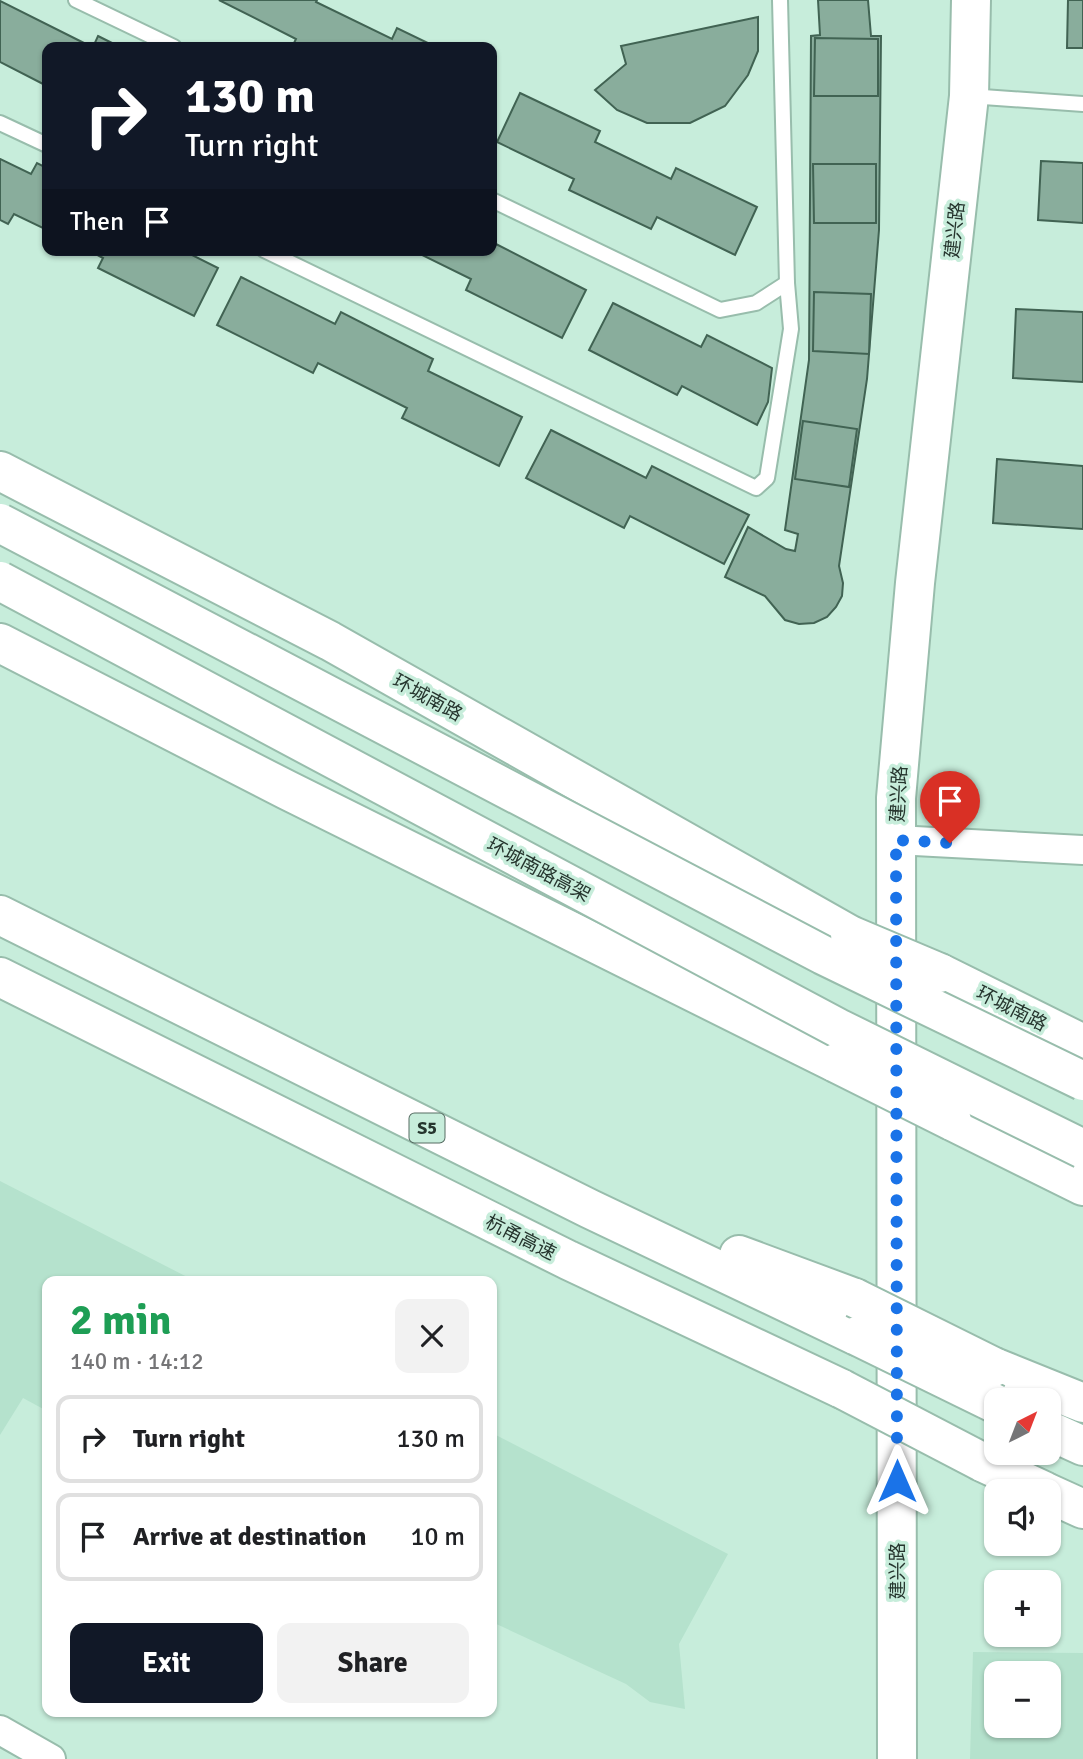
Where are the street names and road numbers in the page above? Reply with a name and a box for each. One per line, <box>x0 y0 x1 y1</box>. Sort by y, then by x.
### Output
street label: 建兴路 <box>940 200 970 260</box>
street label: 环城南路 <box>388 669 467 727</box>
street label: 建兴路 <box>886 765 912 823</box>
street label: 环城南路高架 <box>483 833 594 907</box>
street label: 环城南路 <box>972 981 1051 1037</box>
road number: S5 <box>410 1114 444 1142</box>
street label: 杭甬高速 <box>481 1210 560 1266</box>
street label: 建兴路 <box>886 1542 910 1600</box>

